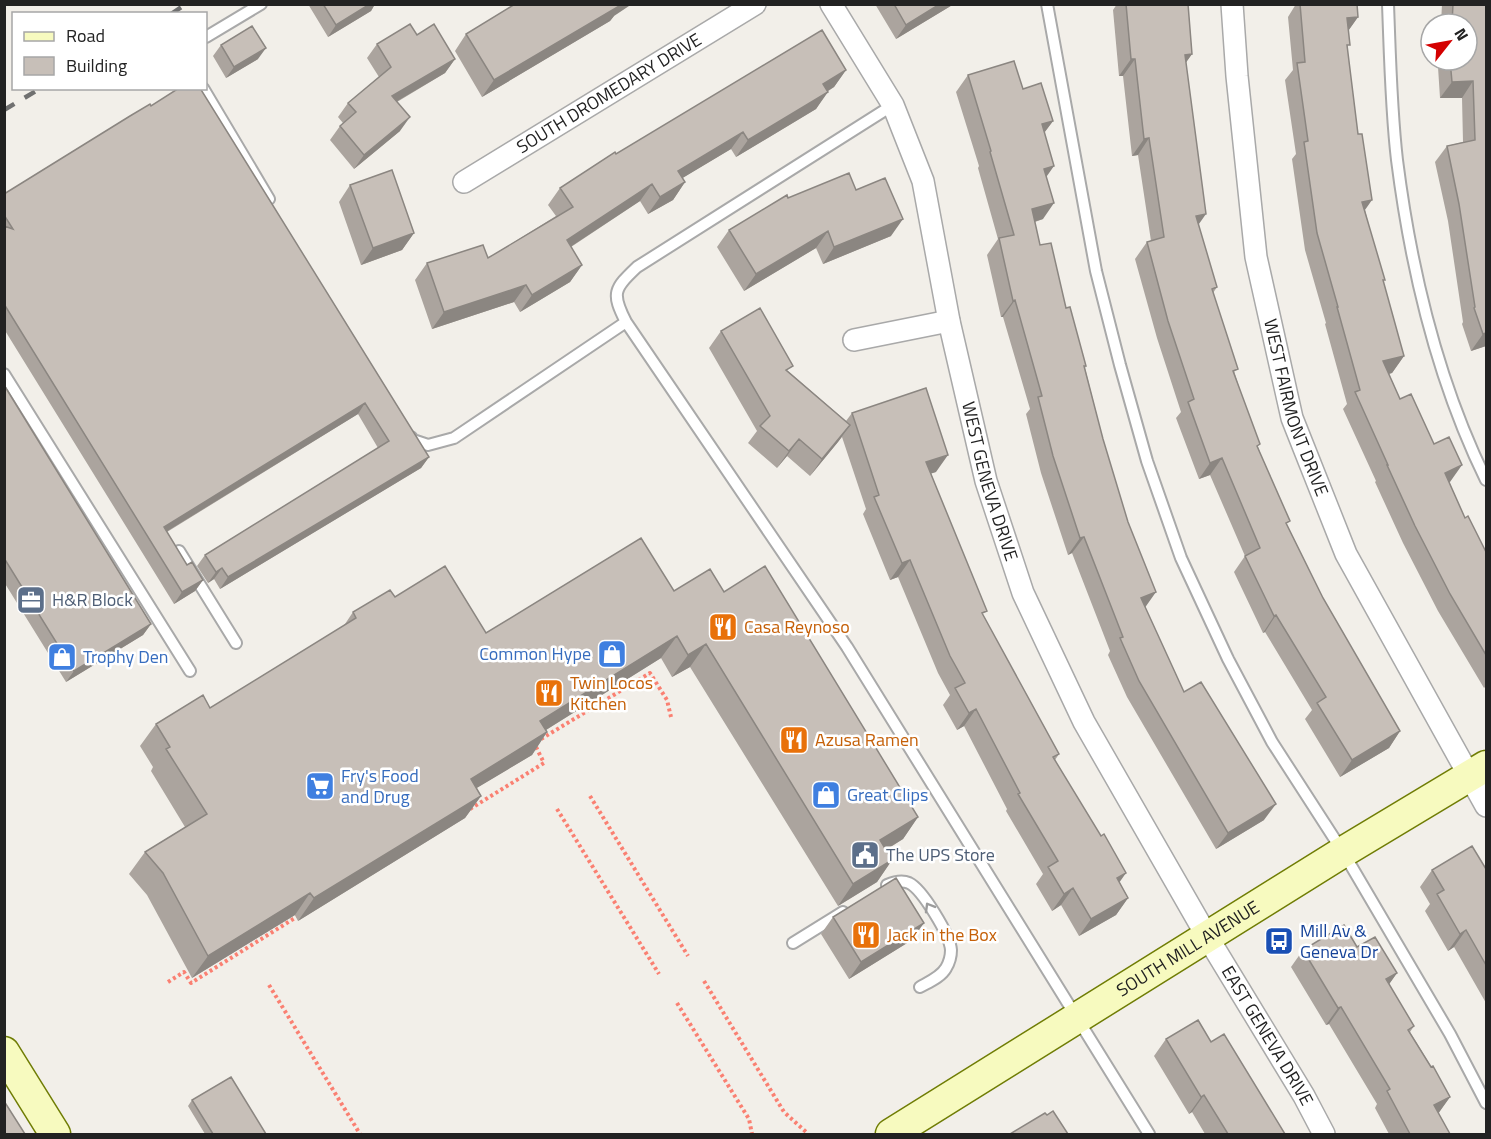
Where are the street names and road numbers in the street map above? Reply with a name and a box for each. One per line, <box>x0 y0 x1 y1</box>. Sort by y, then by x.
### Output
street label: SOUTH DROMEDARY DRIVE <box>511 26 707 160</box>
street label: WEST FAIRMONT DRIVE <box>1257 316 1336 500</box>
street label: WEST GENEVA DRIVE <box>955 399 1025 564</box>
street label: SOUTH MILL AVENUE <box>1111 893 1264 1003</box>
street label: EAST GENEVA DRIVE <box>1215 960 1321 1110</box>

